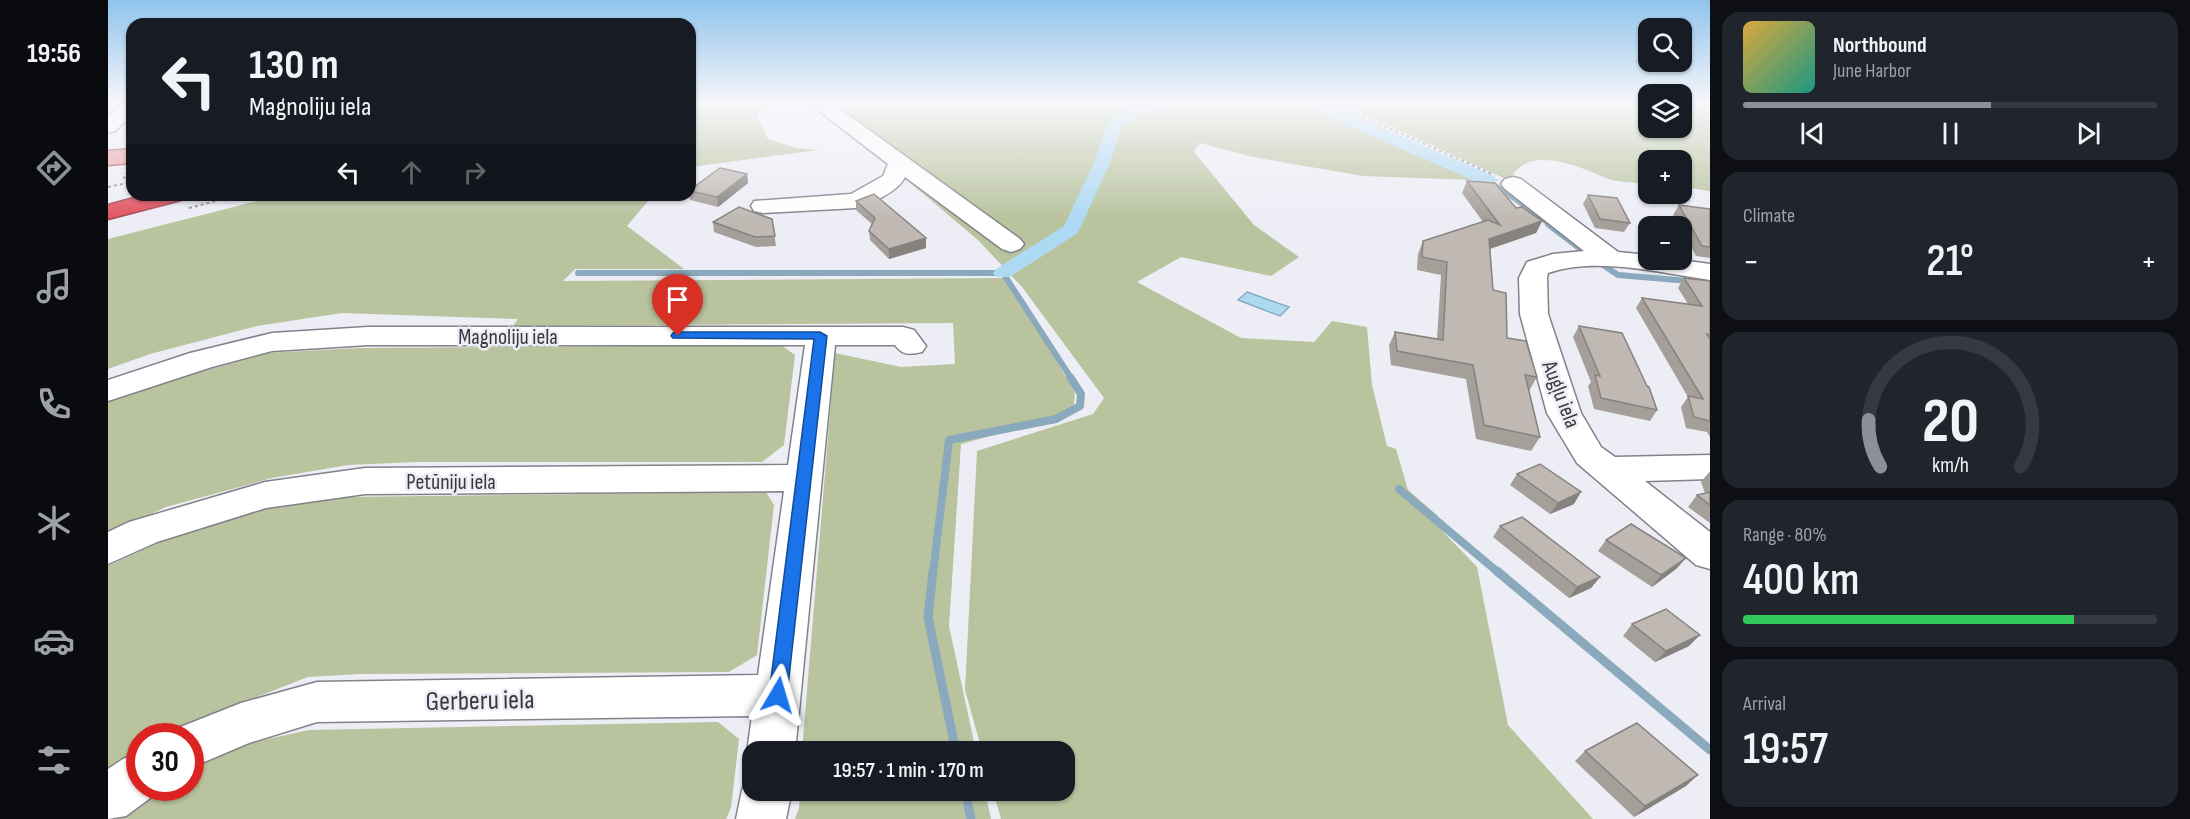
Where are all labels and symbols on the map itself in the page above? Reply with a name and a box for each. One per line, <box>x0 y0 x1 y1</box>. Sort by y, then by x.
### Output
pin <box>652 274 703 336</box>
street label: Magnoliju iela <box>458 324 558 351</box>
street label: Augļu iela <box>1535 356 1586 432</box>
street label: Petūniju iela <box>406 469 496 496</box>
position arrow <box>746 663 810 727</box>
street label: Gerberu iela <box>425 684 535 718</box>
speed limit sign: 30 <box>126 723 204 801</box>

